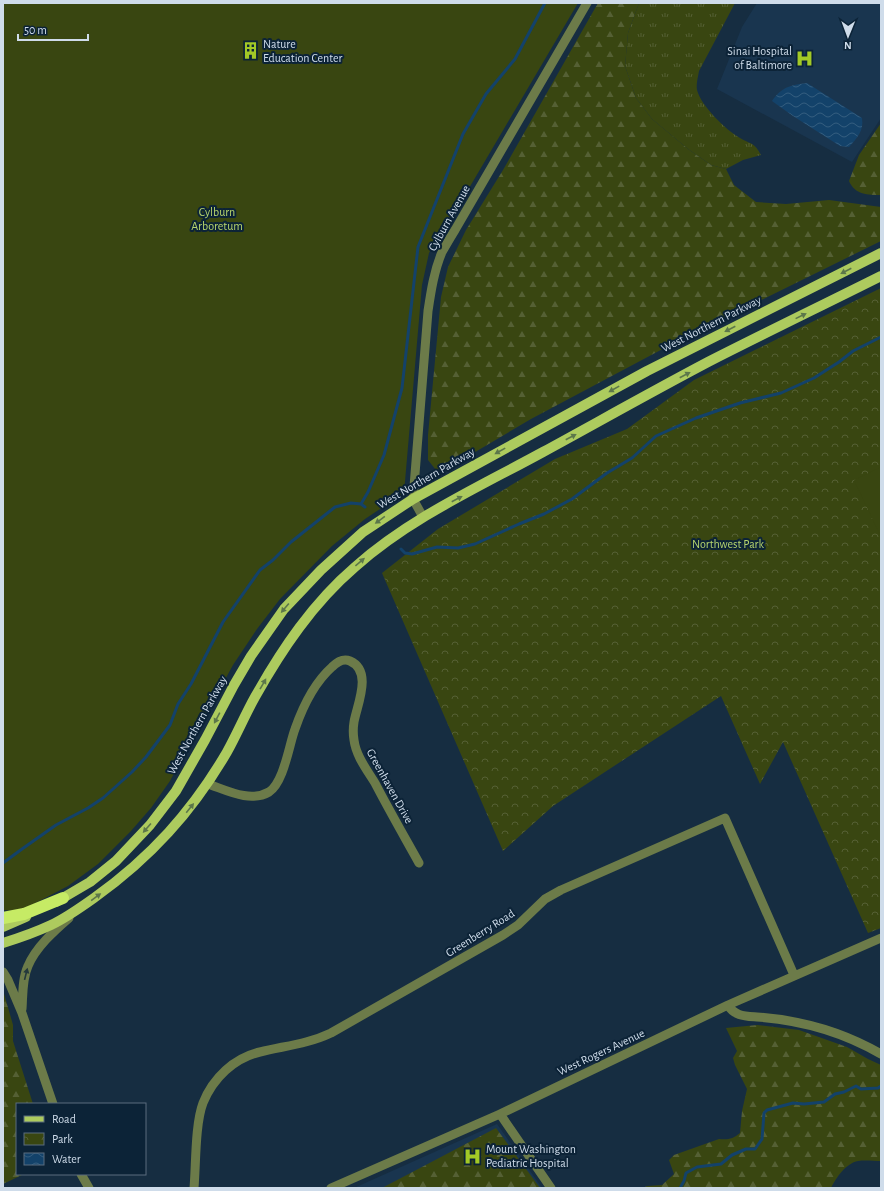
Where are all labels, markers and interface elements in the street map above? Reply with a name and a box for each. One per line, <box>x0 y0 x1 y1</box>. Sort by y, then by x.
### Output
scale bar <box>18 16 88 42</box>
north arrow <box>828 16 868 56</box>
text: 50 m <box>24 24 47 36</box>
place label: Nature Education Center <box>263 38 342 64</box>
text: N <box>844 40 852 51</box>
building icon: Nature Education Center <box>240 41 260 61</box>
place label: Sinai Hospital of Baltimore <box>727 45 792 71</box>
hospital icon: Sinai Hospital of Baltimore <box>795 48 815 68</box>
street label: Cylburn Avenue <box>426 183 473 253</box>
park label: Cylburn Arboretum <box>191 206 243 232</box>
one-way arrow <box>840 268 852 274</box>
street label: West Northern Parkway <box>659 294 763 355</box>
one-way arrow <box>796 313 807 319</box>
one-way arrow <box>724 326 736 332</box>
one-way arrow <box>680 371 691 378</box>
one-way arrow <box>609 385 620 392</box>
one-way arrow <box>565 433 577 440</box>
street label: West Northern Parkway <box>375 445 477 512</box>
one-way arrow <box>494 447 506 454</box>
one-way arrow <box>451 495 463 502</box>
one-way arrow <box>375 516 385 524</box>
park label: Northwest Park <box>692 538 764 550</box>
one-way arrow <box>356 558 365 567</box>
one-way arrow <box>281 603 290 614</box>
street label: West Northern Parkway <box>165 674 230 777</box>
one-way arrow <box>259 678 266 690</box>
one-way arrow <box>213 713 220 724</box>
street label: Greenhaven Drive <box>365 747 415 825</box>
one-way arrow <box>186 803 195 814</box>
one-way arrow <box>143 823 152 833</box>
one-way arrow <box>91 893 101 901</box>
street label: Greenberry Road <box>443 907 517 960</box>
one-way arrow <box>23 968 29 980</box>
street label: West Rogers Avenue <box>556 1027 646 1077</box>
legend <box>16 1103 146 1175</box>
text: Road <box>52 1113 76 1125</box>
text: Park <box>52 1133 73 1145</box>
place label: Mount Washington Pediatric Hospital <box>486 1143 576 1169</box>
hospital icon: Mount Washington Pediatric Hospital <box>463 1146 483 1166</box>
text: Water <box>52 1153 81 1165</box>

